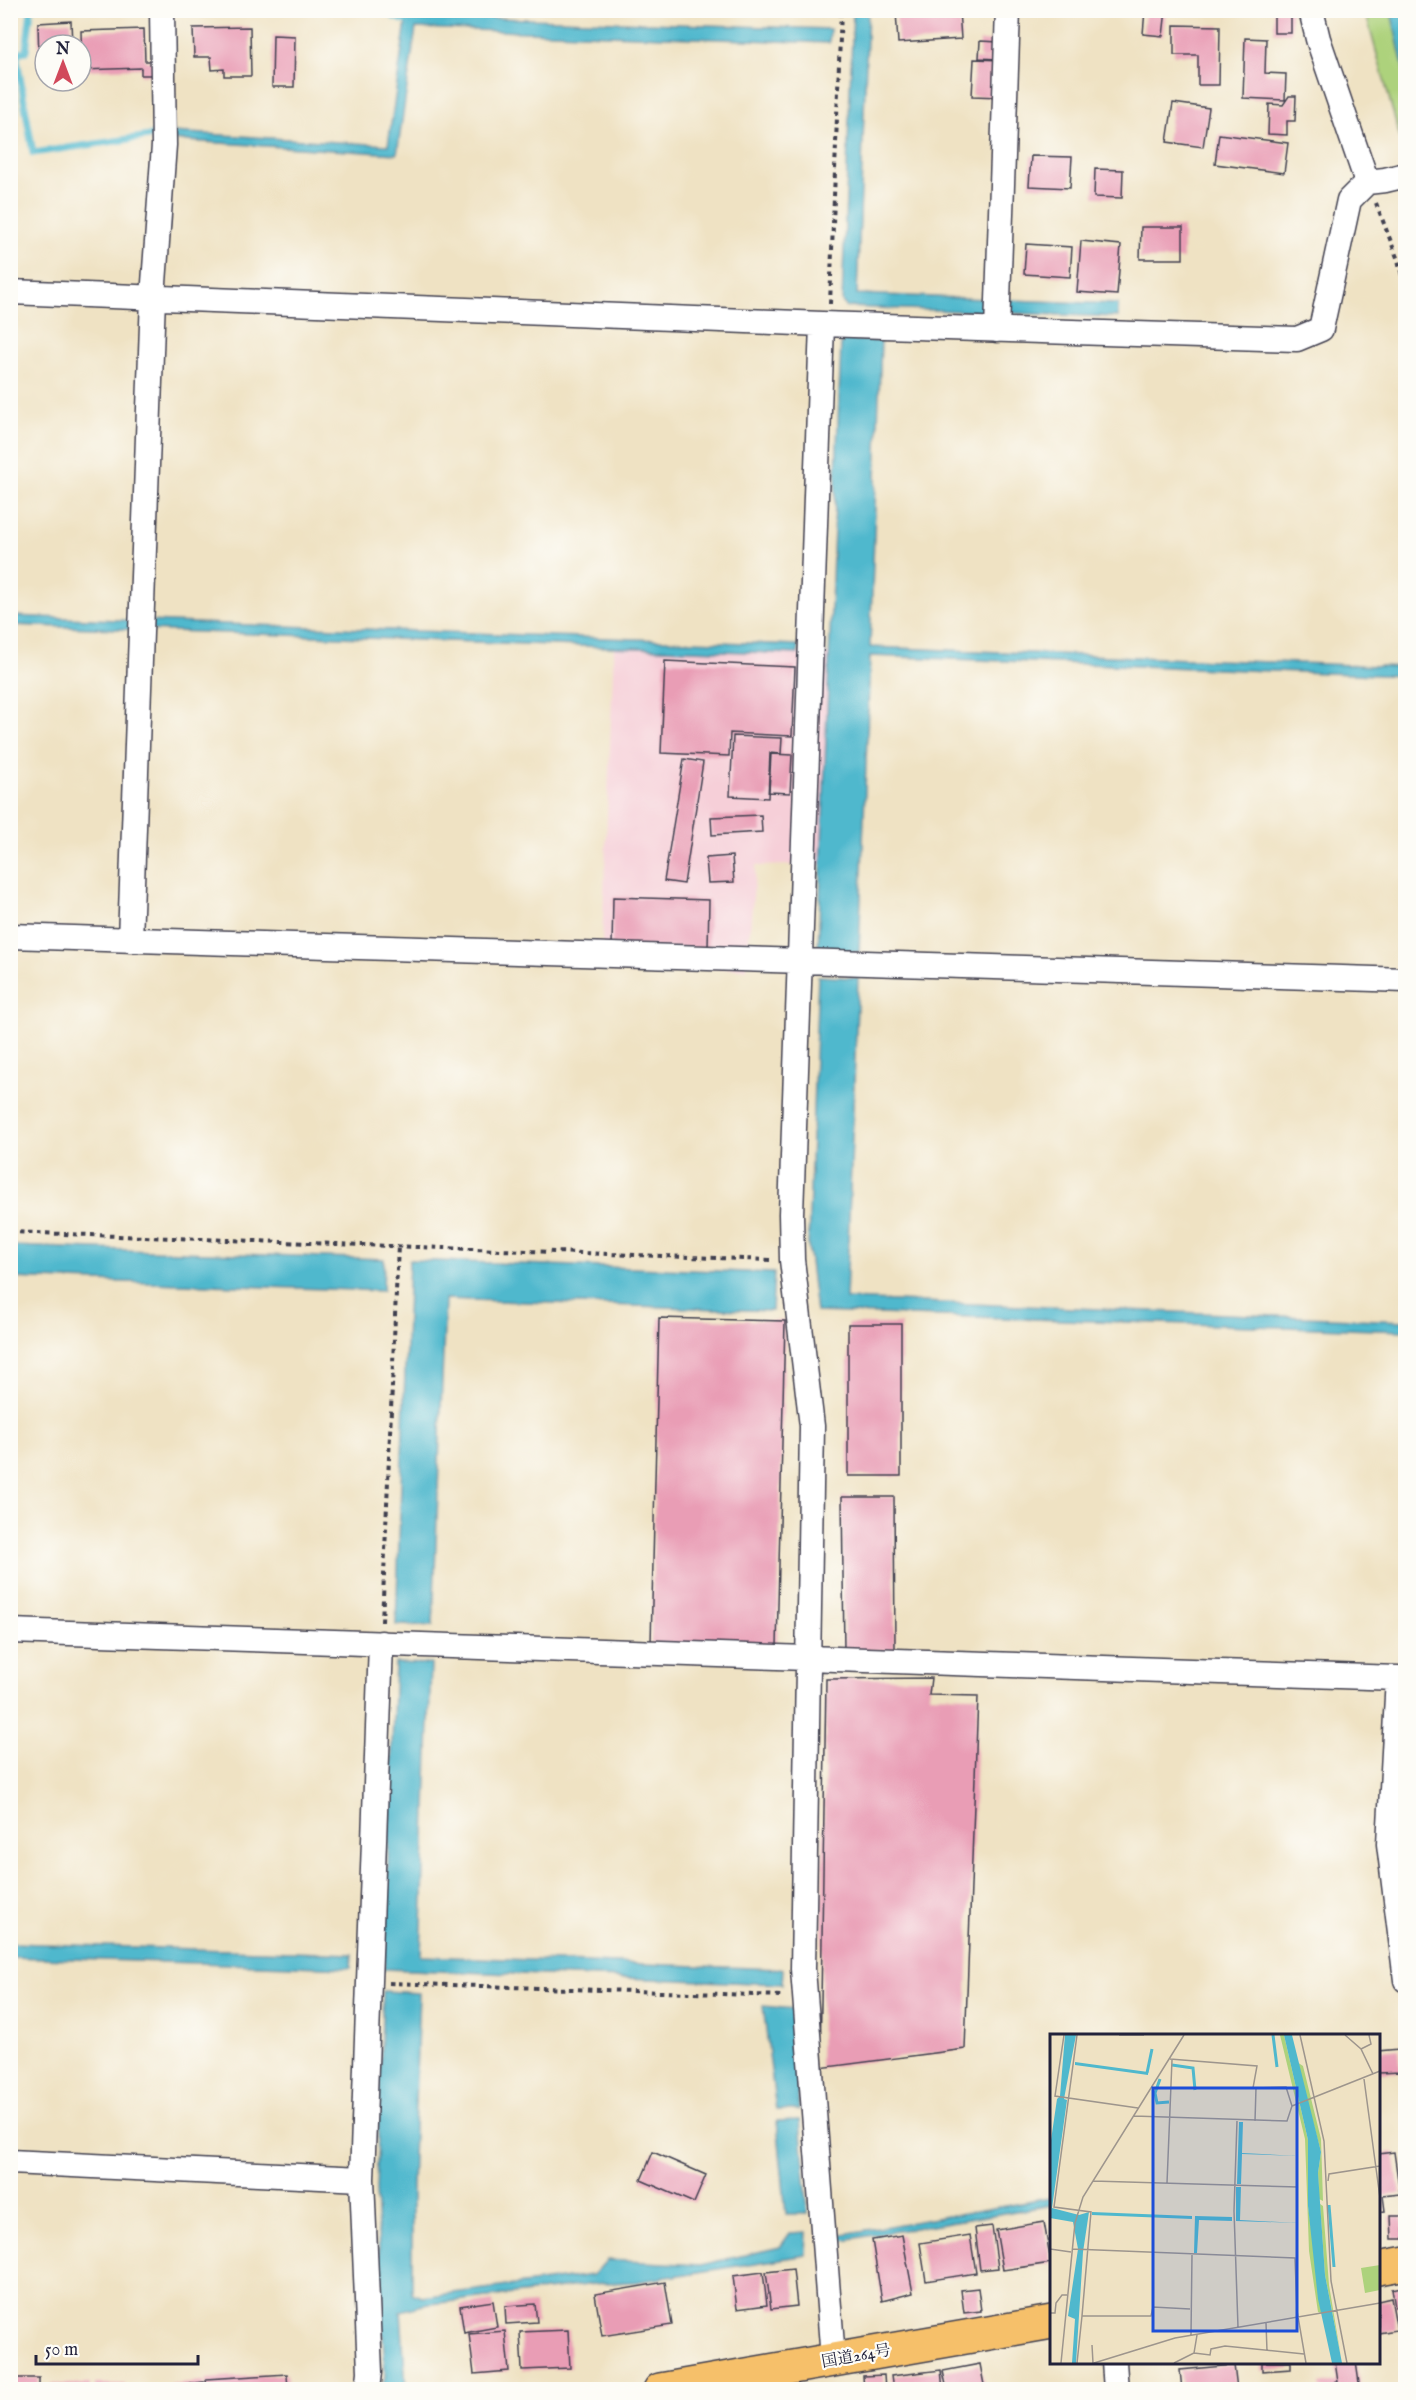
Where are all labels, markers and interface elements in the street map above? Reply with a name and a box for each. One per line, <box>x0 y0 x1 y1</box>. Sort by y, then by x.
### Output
north arrow <box>33 33 93 93</box>
text: N <box>55 40 70 60</box>
inset map <box>1050 2034 1380 2364</box>
scale bar <box>36 2328 198 2366</box>
text: 50 m <box>45 2339 78 2362</box>
street label: 国道264号 <box>820 2341 893 2373</box>

